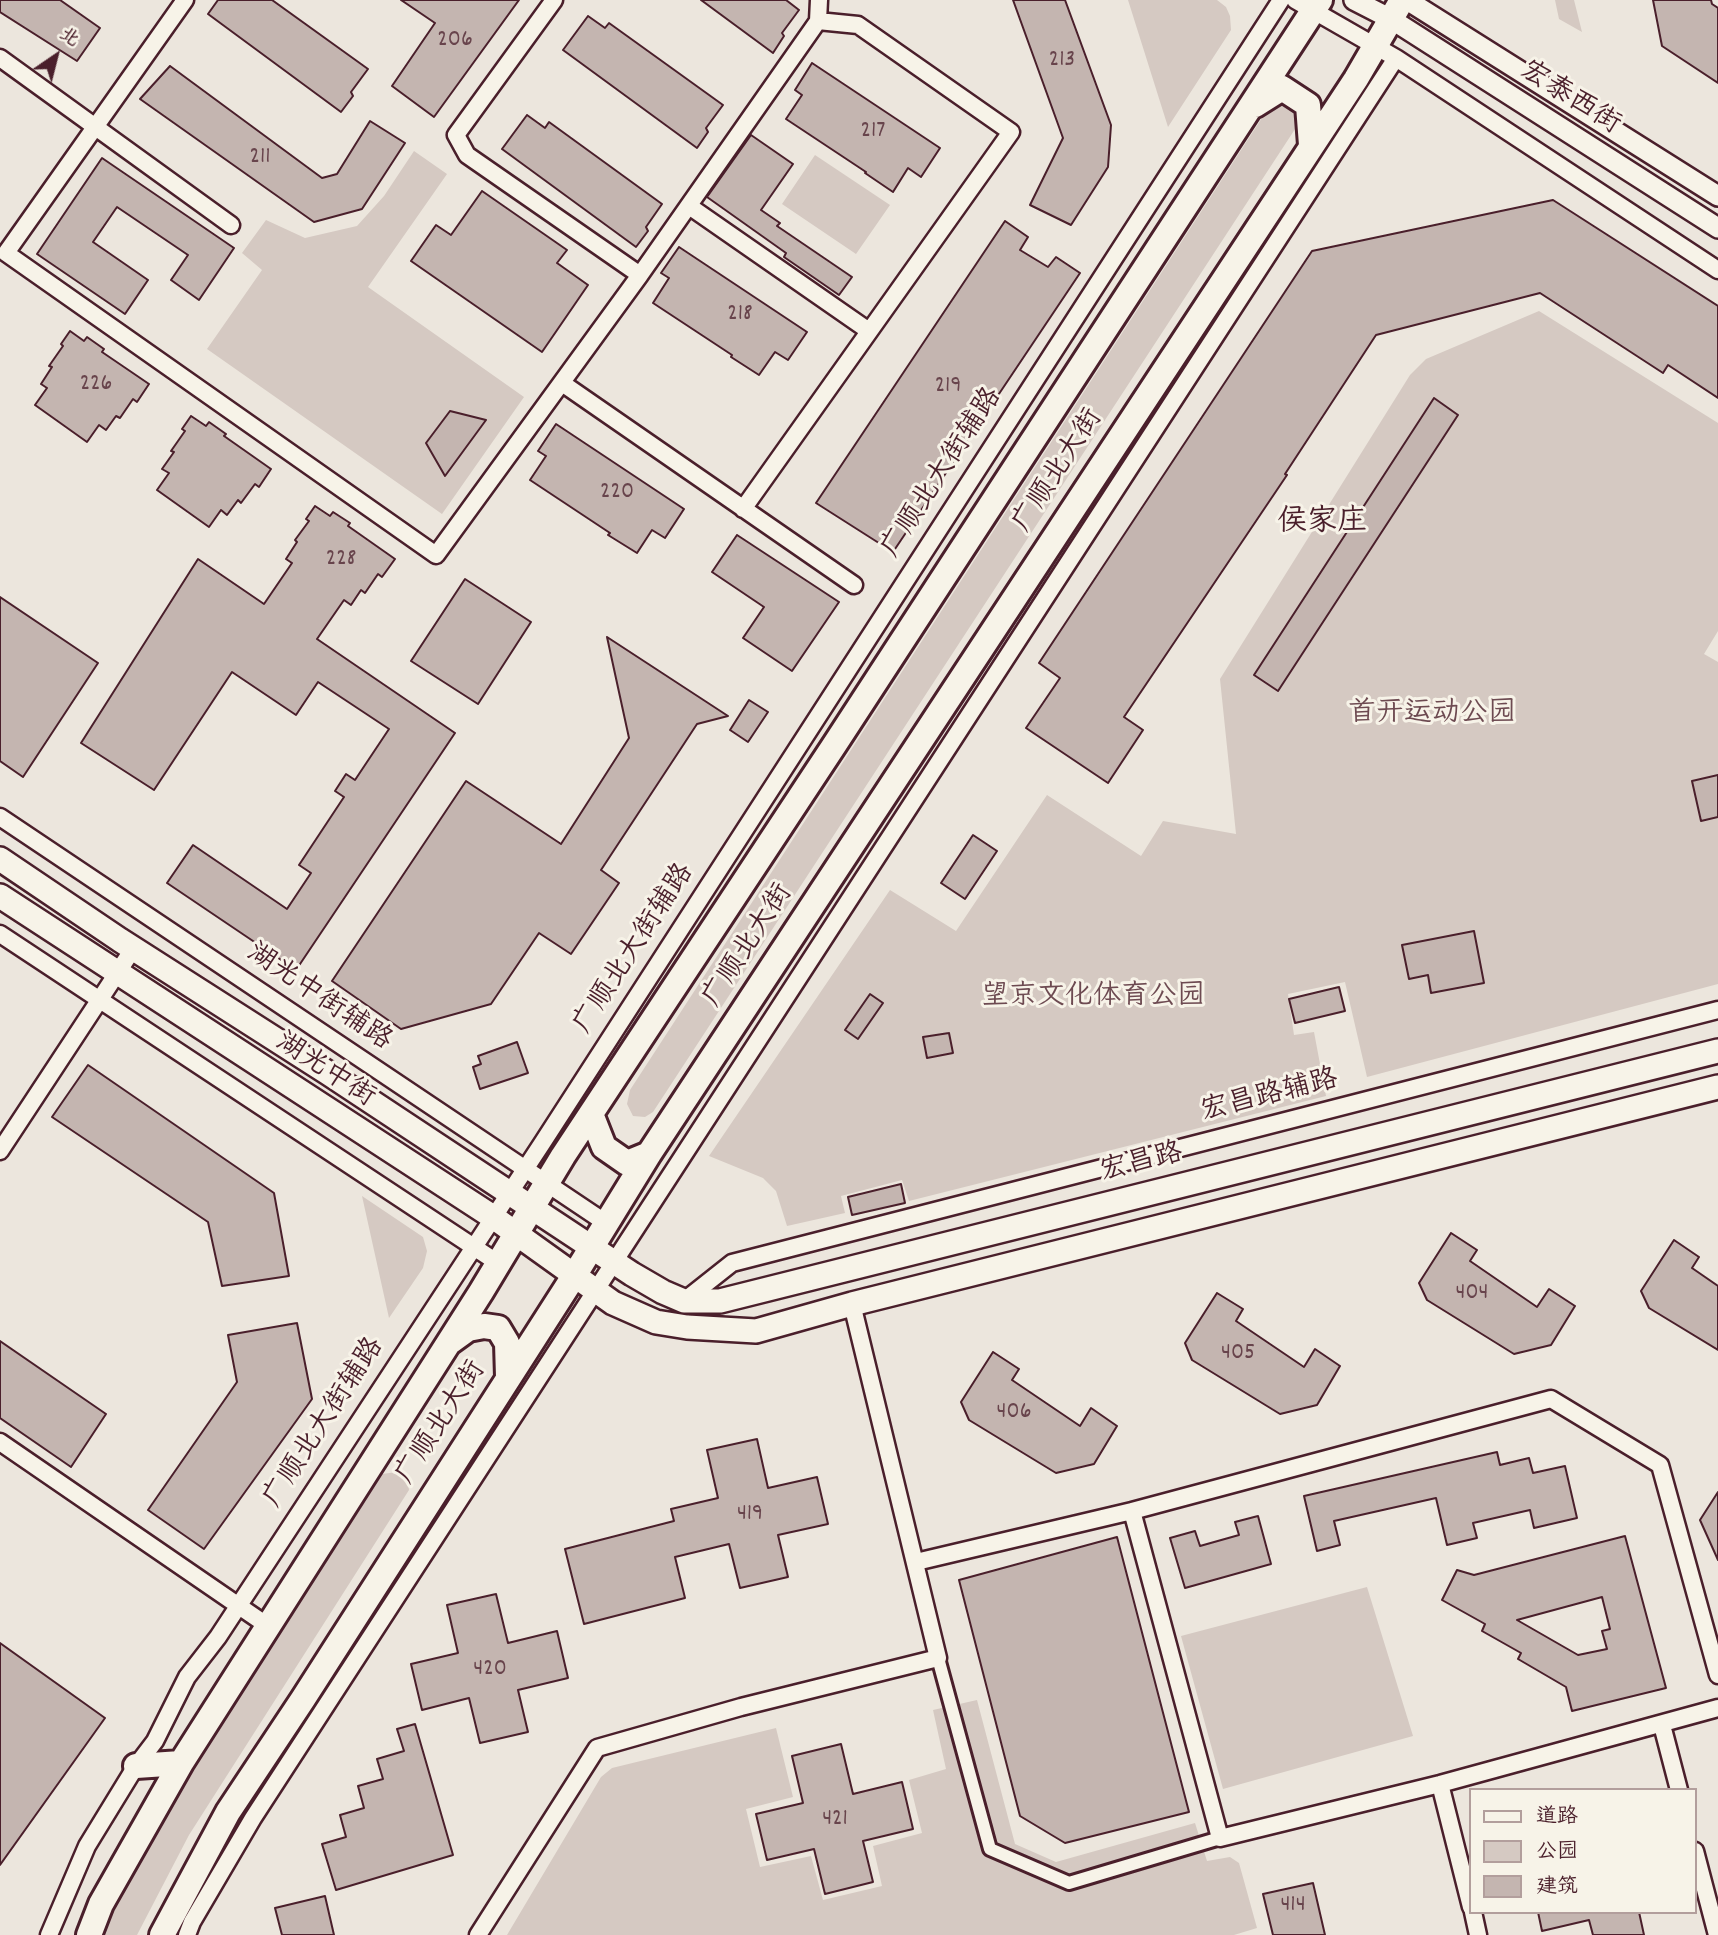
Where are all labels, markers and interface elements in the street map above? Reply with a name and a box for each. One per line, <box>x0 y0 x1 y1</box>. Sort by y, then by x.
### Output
north arrow <box>21 21 91 91</box>
text: 北 <box>53 22 84 55</box>
house number: 206 <box>437 28 473 56</box>
house number: 213 <box>1049 48 1075 76</box>
street label: 宏泰西街 <box>1513 56 1625 144</box>
house number: 217 <box>861 119 885 147</box>
house number: 211 <box>250 145 270 173</box>
house number: 218 <box>727 302 753 330</box>
house number: 226 <box>80 372 112 400</box>
house number: 219 <box>935 374 961 402</box>
street label: 广顺北大街辅路 <box>877 383 1011 565</box>
street label: 广顺北大街 <box>1008 404 1112 540</box>
house number: 220 <box>600 480 634 508</box>
district label: 侯家庄 <box>1277 507 1367 543</box>
house number: 228 <box>326 547 356 575</box>
park label: 首开运动公园 <box>1348 699 1516 733</box>
street label: 广顺北大街辅路 <box>569 859 703 1041</box>
street label: 广顺北大街 <box>698 879 802 1015</box>
street label: 湖光中街辅路 <box>239 938 397 1060</box>
park label: 望京文化体育公园 <box>981 982 1205 1016</box>
street label: 湖光中街 <box>268 1027 380 1117</box>
street label: 宏昌路辅路 <box>1198 1065 1342 1131</box>
street label: 宏昌路 <box>1097 1139 1187 1191</box>
house number: 404 <box>1456 1281 1488 1309</box>
street label: 广顺北大街辅路 <box>259 1333 393 1515</box>
house number: 405 <box>1221 1341 1255 1369</box>
street label: 广顺北大街 <box>391 1356 495 1492</box>
house number: 406 <box>997 1400 1031 1428</box>
house number: 419 <box>737 1502 763 1530</box>
house number: 420 <box>473 1657 507 1685</box>
legend <box>1470 1788 1697 1914</box>
text: 道路 <box>1536 1803 1578 1833</box>
house number: 421 <box>822 1807 848 1835</box>
text: 公园 <box>1536 1838 1578 1868</box>
text: 建筑 <box>1536 1873 1578 1903</box>
house number: 414 <box>1280 1893 1306 1921</box>

